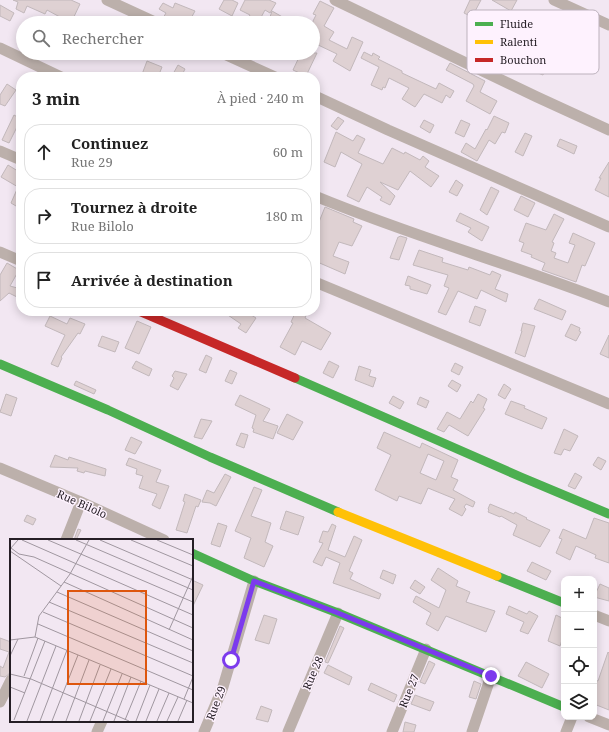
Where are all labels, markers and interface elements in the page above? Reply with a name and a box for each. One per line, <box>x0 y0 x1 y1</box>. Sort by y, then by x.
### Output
legend <box>467 10 599 74</box>
search box <box>16 16 320 60</box>
text: Fluide <box>500 16 533 31</box>
icon: search <box>30 27 52 49</box>
text: Rechercher <box>62 28 144 48</box>
text: Ralenti <box>500 34 538 49</box>
text: Bouchon <box>500 52 546 67</box>
text: 3 min <box>32 87 80 110</box>
text: À pied · 240 m <box>217 89 304 107</box>
text: Continuez <box>71 133 148 153</box>
icon: ahead <box>33 141 55 163</box>
text: 60 m <box>273 143 303 161</box>
text: Rue 29 <box>71 153 113 171</box>
text: Tournez à droite <box>71 197 197 217</box>
icon: right <box>33 205 55 227</box>
text: 180 m <box>266 207 303 225</box>
text: Rue Bilolo <box>71 217 134 235</box>
icon: arrive <box>33 269 55 291</box>
text: Arrivée à destination <box>71 270 233 290</box>
street label: Rue Bilolo <box>55 486 110 521</box>
inset map <box>10 539 193 722</box>
map controls <box>561 576 597 720</box>
button: + <box>561 576 597 612</box>
button: − <box>561 612 597 648</box>
button: locate <box>561 648 597 684</box>
route start <box>222 651 240 669</box>
street label: Rue 28 <box>299 654 326 692</box>
route end <box>482 667 500 685</box>
street label: Rue 27 <box>395 672 422 710</box>
street label: Rue 29 <box>202 684 229 722</box>
button: layers <box>561 684 597 720</box>

